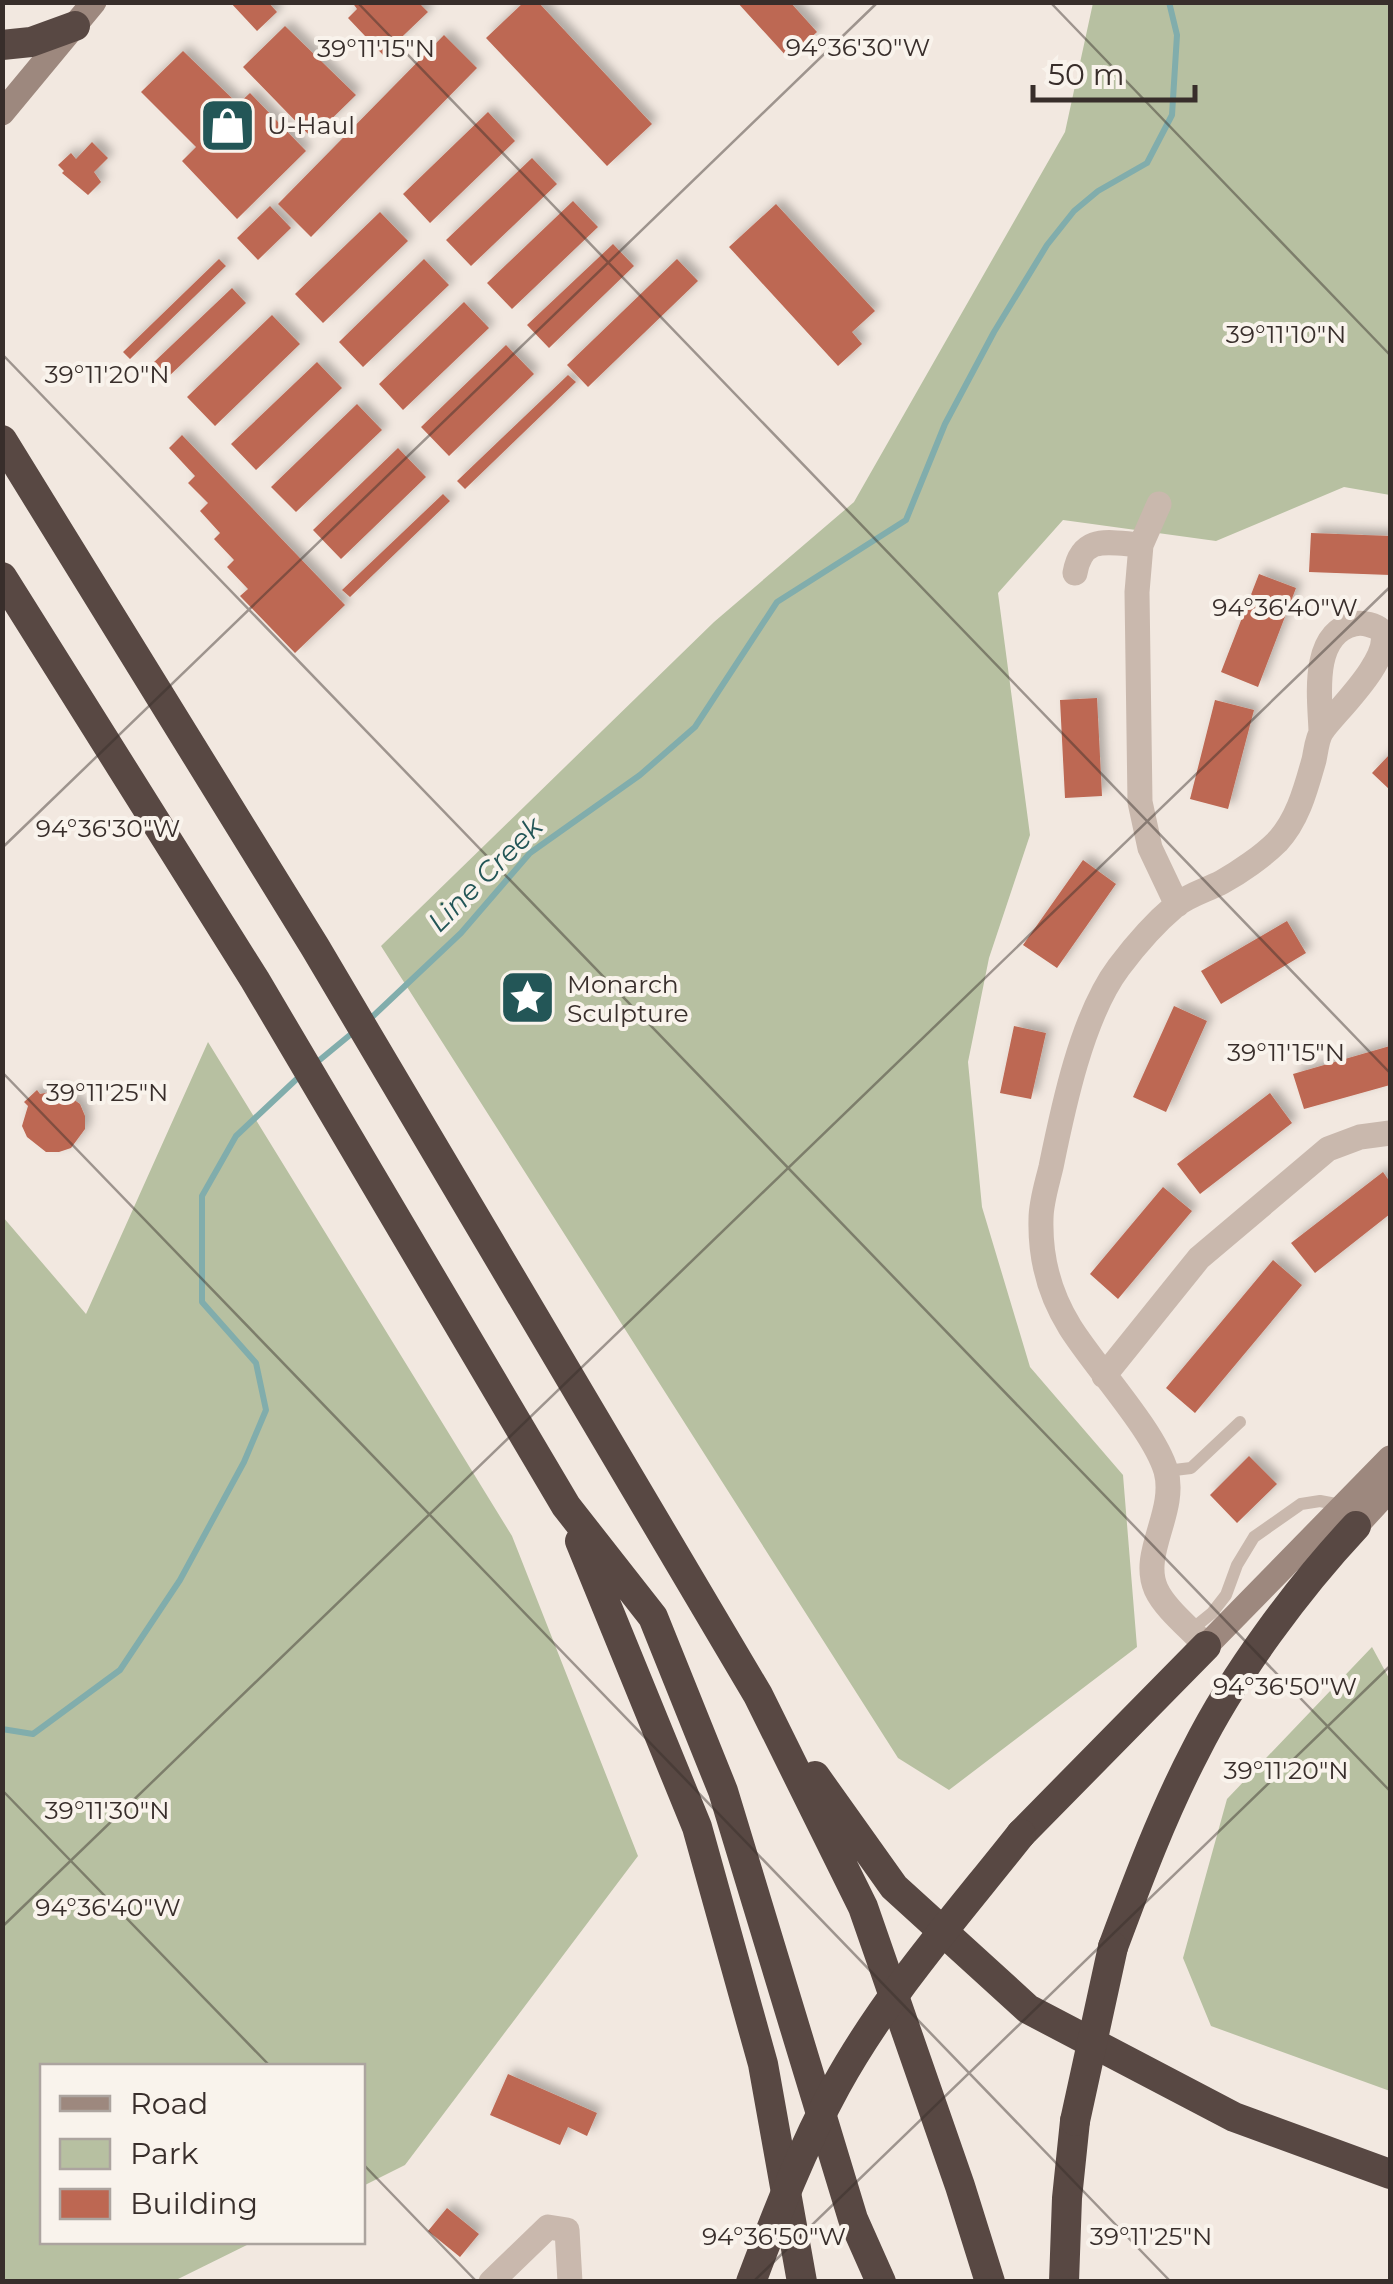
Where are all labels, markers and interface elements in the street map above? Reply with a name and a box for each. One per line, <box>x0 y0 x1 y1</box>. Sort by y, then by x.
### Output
text: 94°36'30"W <box>786 32 930 62</box>
text: 39°11'15"N <box>317 33 435 63</box>
scale bar <box>1033 40 1196 102</box>
text: 50 m <box>1048 56 1125 93</box>
shop icon: U-Haul <box>198 95 258 155</box>
place label: U-Haul <box>267 110 355 140</box>
text: 39°11'10"N <box>1226 319 1346 349</box>
text: 39°11'20"N <box>44 359 170 389</box>
text: 94°36'40"W <box>1212 592 1358 622</box>
water label: Line Creek <box>420 808 551 939</box>
text: 94°36'30"W <box>36 813 180 843</box>
place icon: Monarch Sculpture <box>498 968 558 1028</box>
place label: Monarch Sculpture <box>567 969 689 1028</box>
text: 39°11'15"N <box>1227 1037 1345 1067</box>
text: 39°11'25"N <box>46 1077 168 1107</box>
text: 94°36'50"W <box>1213 1671 1357 1701</box>
text: 39°11'20"N <box>1223 1755 1349 1785</box>
text: 39°11'30"N <box>45 1795 169 1825</box>
text: 94°36'40"W <box>35 1892 181 1922</box>
legend <box>40 2064 365 2244</box>
text: Road <box>130 2085 208 2122</box>
text: Park <box>130 2135 199 2172</box>
text: Building <box>130 2185 258 2222</box>
text: 94°36'50"W <box>702 2221 846 2251</box>
text: 39°11'25"N <box>1090 2221 1212 2251</box>

